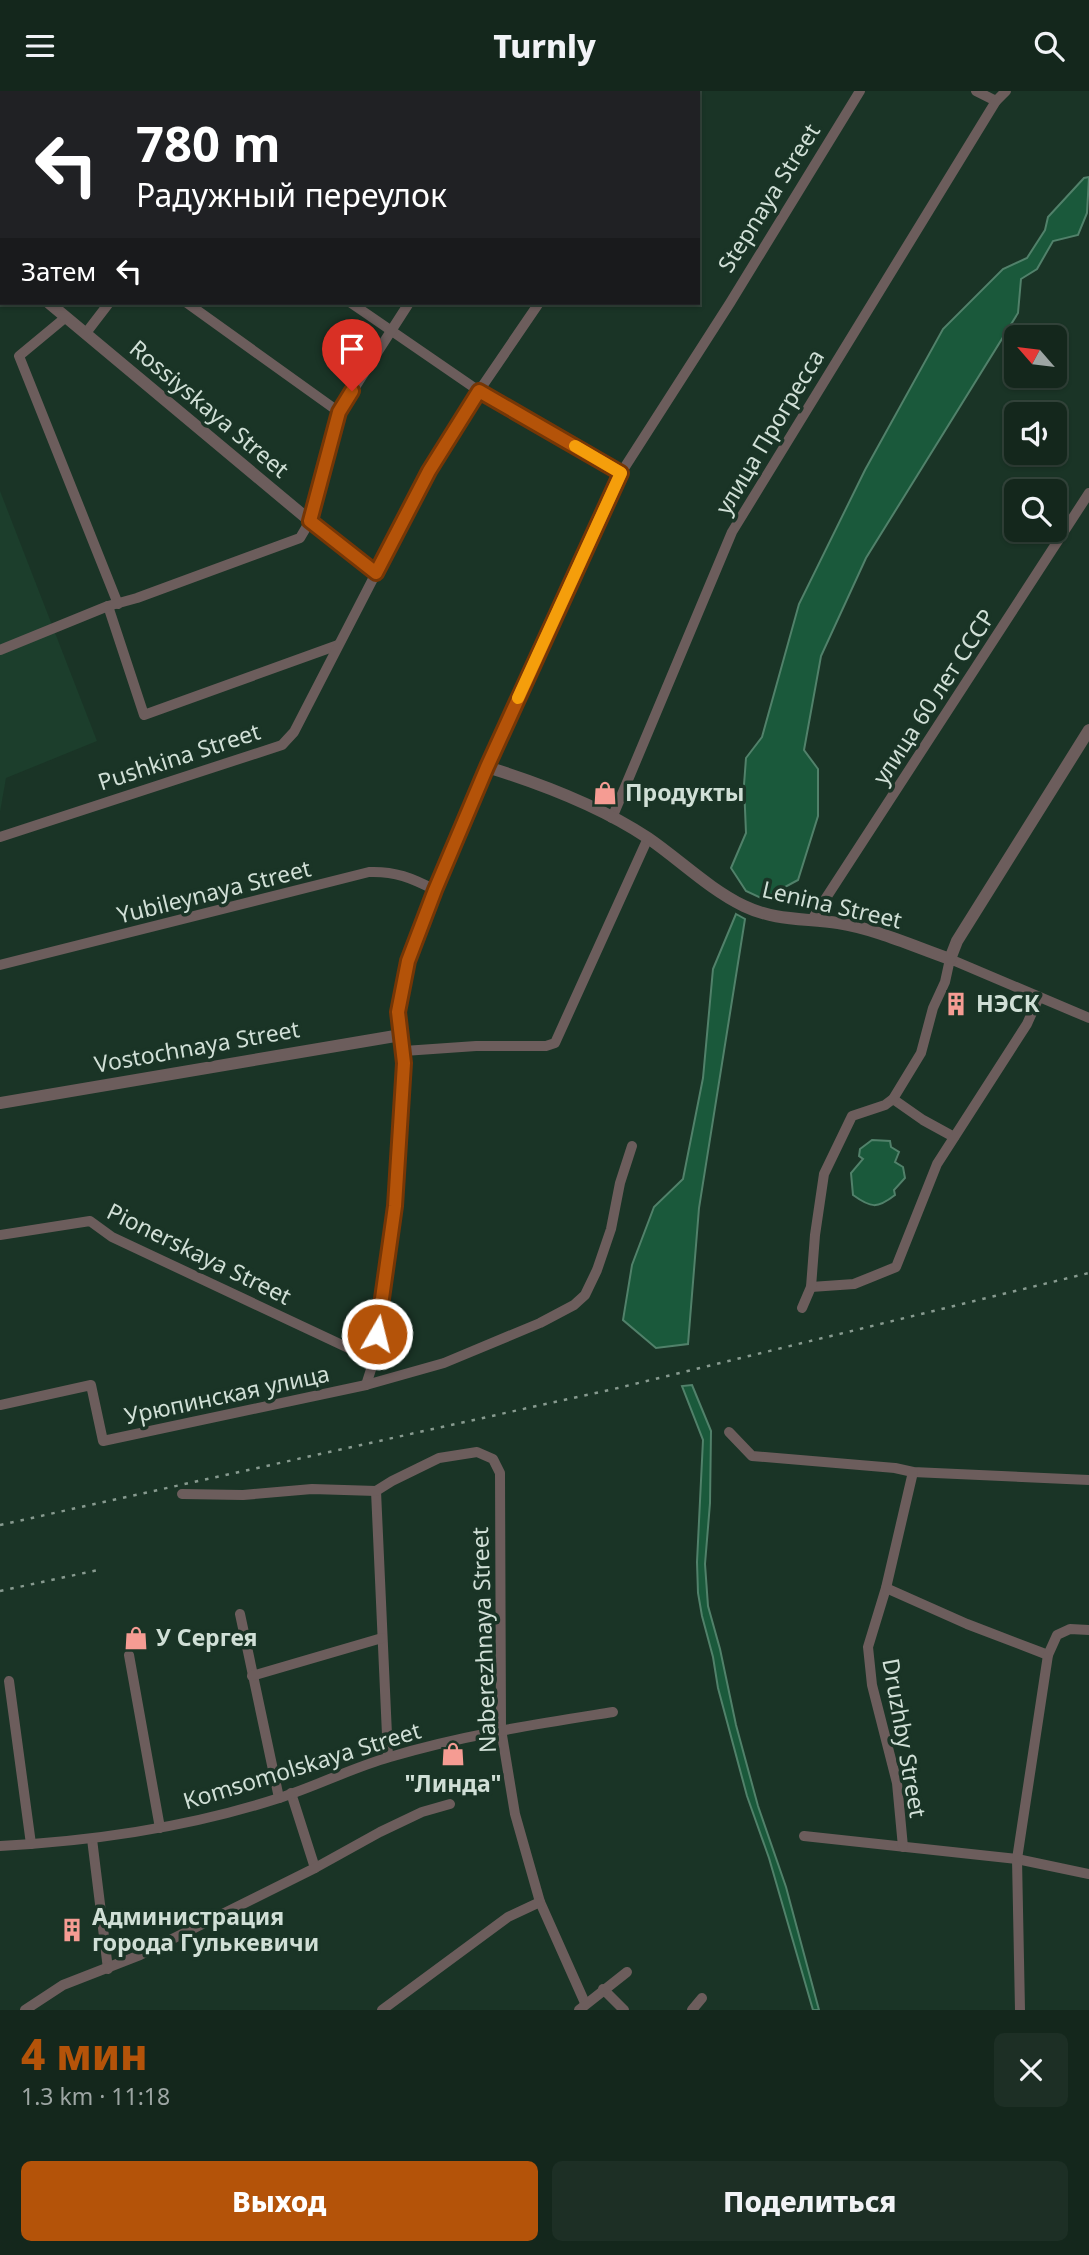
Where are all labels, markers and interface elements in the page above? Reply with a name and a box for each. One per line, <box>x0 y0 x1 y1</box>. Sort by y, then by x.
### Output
text: Turnly <box>493 24 596 67</box>
icon: menu <box>21 27 59 65</box>
icon: search <box>1030 27 1068 65</box>
text: 780 m <box>136 110 281 176</box>
street label: Stepnaya Street <box>710 117 827 278</box>
icon: left <box>21 119 112 210</box>
text: Радужный переулок <box>136 173 447 216</box>
icon: left <box>110 252 148 290</box>
text: Затем <box>21 253 96 289</box>
pin <box>322 319 382 391</box>
north arrow <box>1004 325 1068 389</box>
map controls <box>1004 325 1067 542</box>
icon: arrive <box>333 330 371 368</box>
street label: Rossiyskaya Street <box>123 332 296 484</box>
street label: улица Прогресса <box>707 343 831 520</box>
button: sound <box>1004 402 1067 465</box>
button: search <box>1004 479 1067 542</box>
street label: улица 60 лет СССР <box>864 603 1002 790</box>
street label: Pushkina Street <box>93 715 264 797</box>
place label: Продукты <box>625 776 744 808</box>
shop icon: Продукты <box>591 779 619 807</box>
street label: Yubileynaya Street <box>113 851 314 931</box>
street label: Lenina Street <box>759 872 905 936</box>
place label: НЭСК <box>976 987 1040 1019</box>
building icon: НЭСК <box>942 990 970 1018</box>
street label: Vostochnaya Street <box>92 1012 302 1080</box>
street label: Pionerskaya Street <box>102 1195 297 1312</box>
position arrow <box>340 1297 414 1371</box>
street label: Урюпинская улица <box>121 1357 332 1431</box>
street label: Naberezhnaya Street <box>463 1526 503 1754</box>
place label: У Сергея <box>156 1621 258 1653</box>
shop icon: У Сергея <box>122 1624 150 1652</box>
street label: Druzhby Street <box>875 1656 935 1820</box>
street label: Komsomolskaya Street <box>179 1714 424 1816</box>
shop icon: "Линда" <box>439 1740 467 1768</box>
place label: "Линда" <box>405 1767 501 1799</box>
place label: Администрация города Гулькевичи <box>92 1900 319 1958</box>
building icon: Администрация города Гулькевичи <box>58 1916 86 1944</box>
text: 4 мин <box>21 2025 148 2082</box>
button: close <box>994 2033 1068 2107</box>
text: 1.3 km · 11:18 <box>21 2080 170 2112</box>
button: Выход <box>21 2161 538 2241</box>
button: Поделиться <box>552 2161 1068 2241</box>

